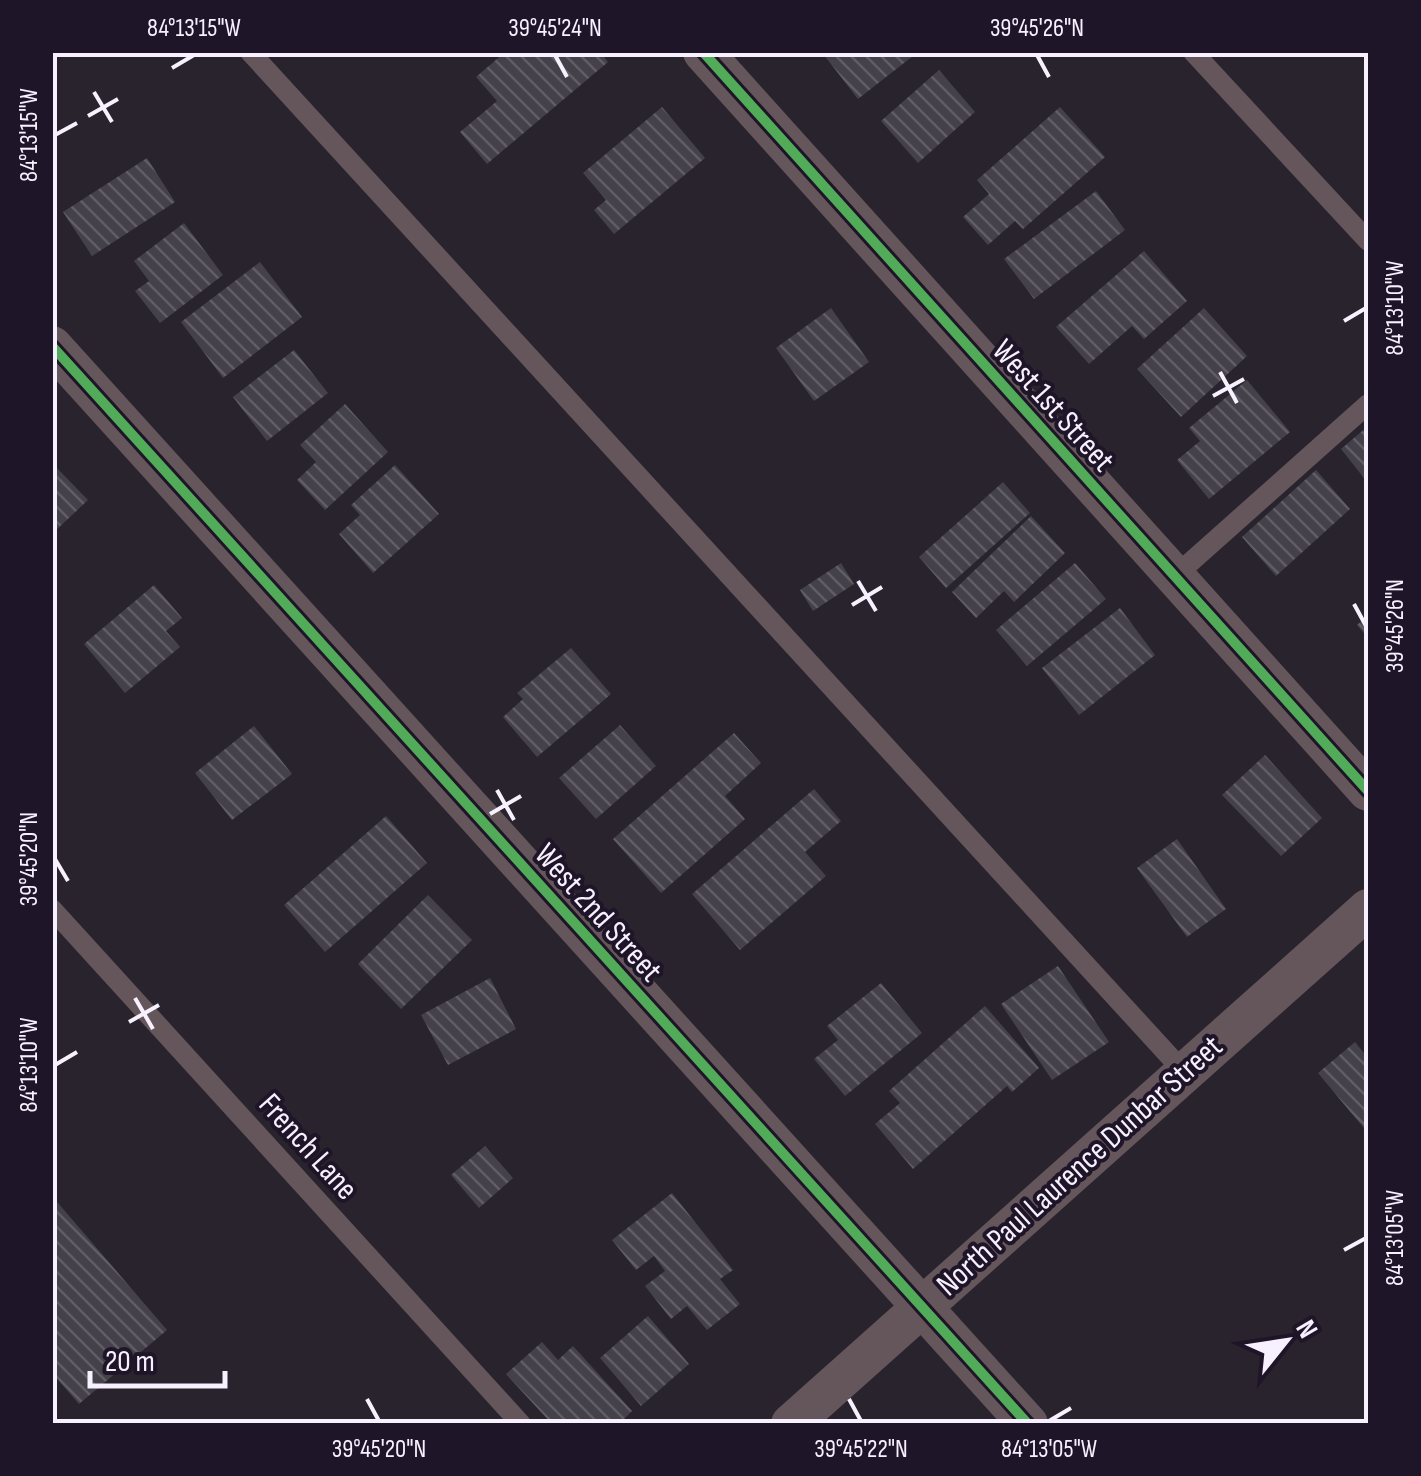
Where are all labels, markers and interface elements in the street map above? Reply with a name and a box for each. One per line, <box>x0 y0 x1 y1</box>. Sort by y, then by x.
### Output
text: 84°13'15"W <box>147 13 241 44</box>
text: 39°45'24"N <box>508 13 602 44</box>
text: 39°45'26"N <box>990 13 1084 44</box>
text: 84°13'15"W <box>14 88 45 182</box>
text: 84°13'10"W <box>1380 261 1411 355</box>
street label: West 1st Street <box>983 332 1122 480</box>
text: 39°45'26"N <box>1380 579 1411 673</box>
text: 39°45'20"N <box>14 812 45 906</box>
street label: West 2nd Street <box>526 836 670 990</box>
text: 84°13'10"W <box>14 1018 45 1112</box>
street label: North Paul Laurence Dunbar Street <box>929 1027 1231 1305</box>
street label: French Lane <box>250 1086 366 1208</box>
text: 84°13'05"W <box>1380 1190 1411 1286</box>
north arrow <box>1236 1291 1336 1391</box>
text: N <box>1288 1315 1324 1344</box>
scale bar <box>90 1326 225 1388</box>
text: 20 m <box>105 1344 155 1380</box>
text: 39°45'20"N <box>332 1434 426 1465</box>
text: 39°45'22"N <box>814 1434 908 1465</box>
text: 84°13'05"W <box>1001 1434 1097 1465</box>

